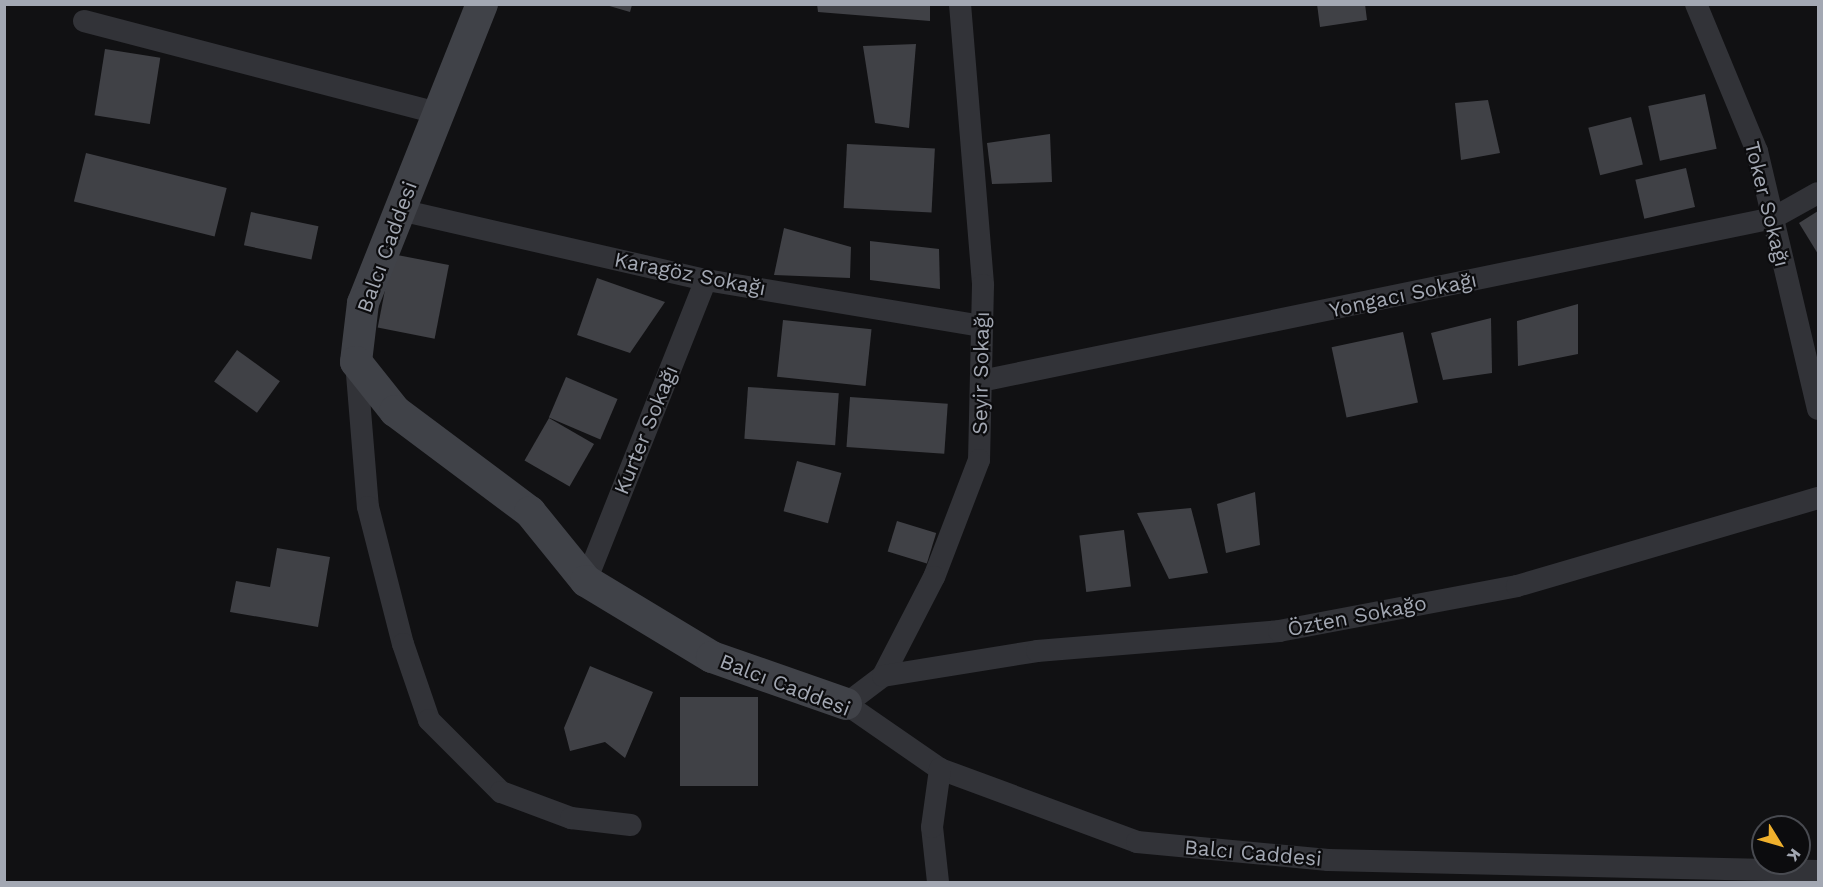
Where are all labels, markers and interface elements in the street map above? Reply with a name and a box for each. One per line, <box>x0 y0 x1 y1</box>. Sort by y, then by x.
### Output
street label: Toker Sokağı <box>1739 138 1795 270</box>
street label: Balcı Caddesi <box>352 178 422 316</box>
street label: Karagöz Sokağı <box>612 247 768 301</box>
street label: Yongacı Sokağı <box>1327 267 1479 323</box>
street label: Seyir Sokağı <box>967 311 995 435</box>
street label: Kurter Sokağı <box>609 362 683 498</box>
street label: Özten Sokağo <box>1285 590 1429 642</box>
street label: Balcı Caddesi <box>716 649 854 721</box>
north arrow <box>1751 815 1811 875</box>
street label: Balcı Caddesi <box>1183 834 1323 872</box>
text: K <box>1783 845 1805 865</box>

